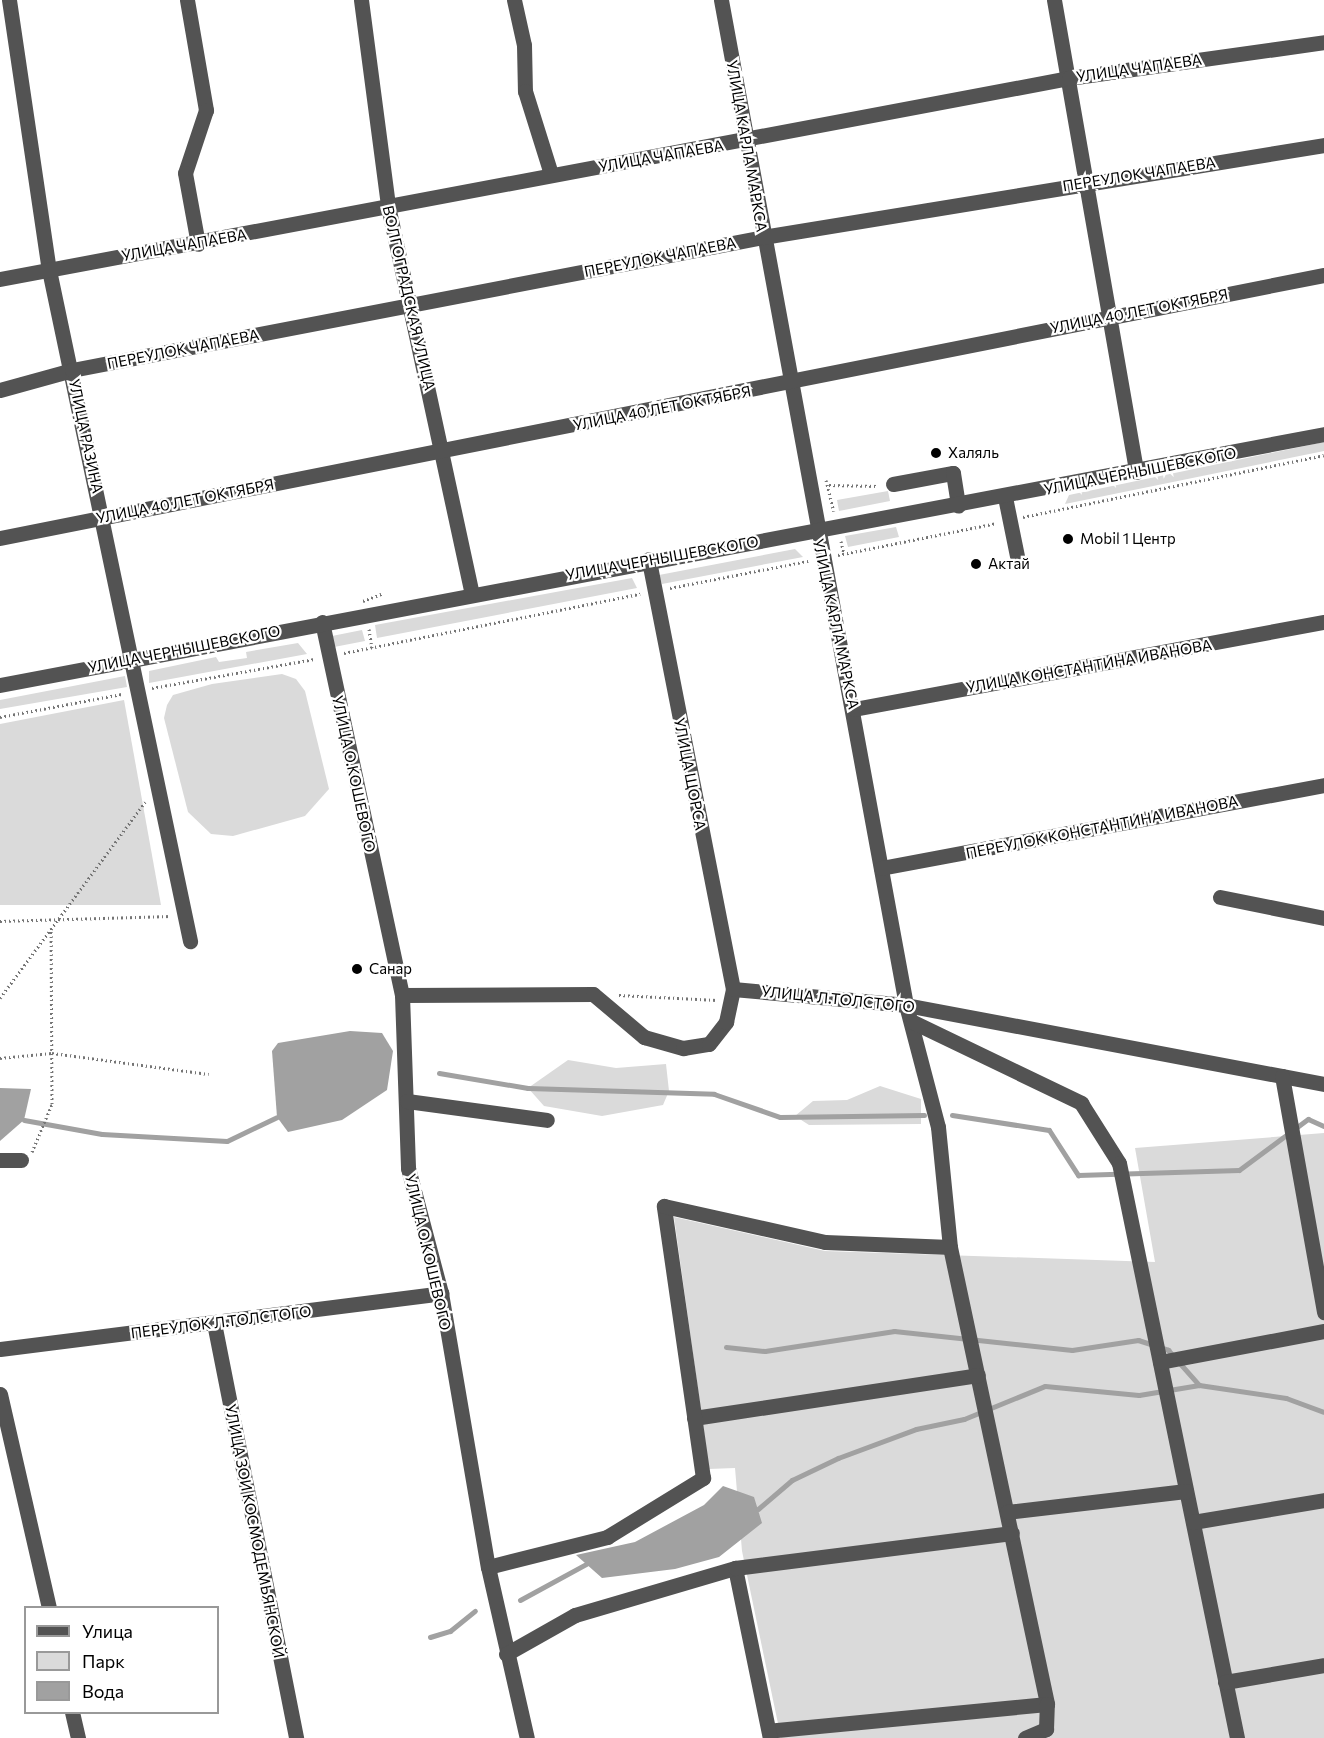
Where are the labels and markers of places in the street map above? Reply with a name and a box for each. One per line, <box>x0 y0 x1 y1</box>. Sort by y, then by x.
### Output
place label: Халяль <box>948 444 999 462</box>
marker: Халяль <box>929 446 943 460</box>
place label: Mobil 1 Центр <box>1080 530 1176 548</box>
marker: Mobil 1 Центр <box>1061 532 1075 546</box>
place label: Актай <box>988 555 1030 573</box>
marker: Актай <box>969 557 983 571</box>
place label: Санар <box>369 960 412 978</box>
marker: Санар <box>350 962 364 976</box>

